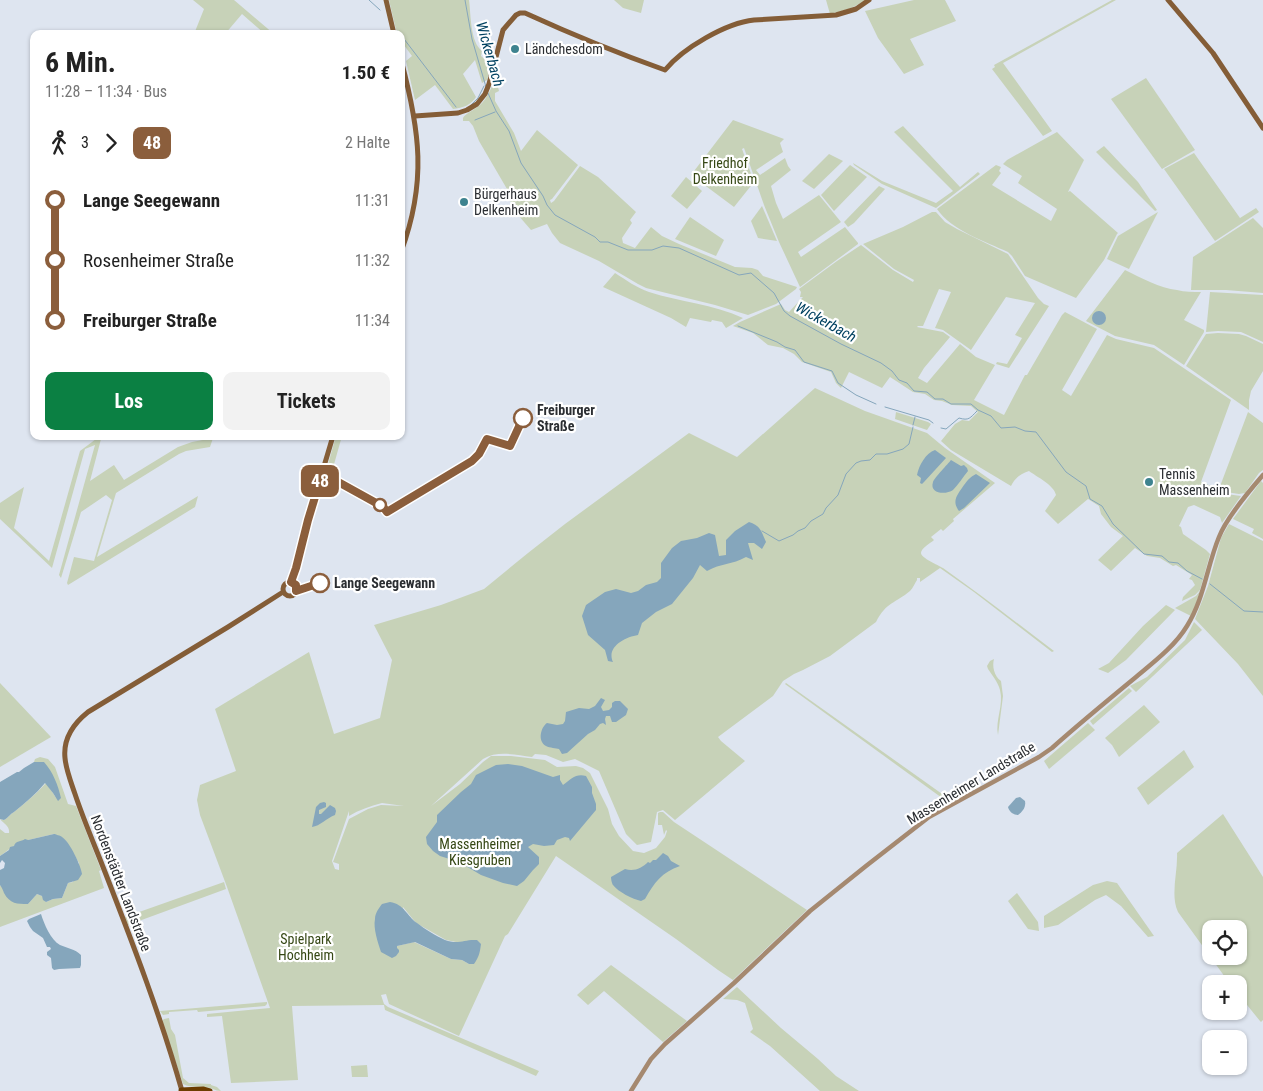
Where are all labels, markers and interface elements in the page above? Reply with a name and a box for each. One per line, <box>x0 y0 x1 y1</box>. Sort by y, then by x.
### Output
water label: Wickerbach <box>472 19 508 89</box>
place label: Ländchesdom <box>525 41 603 57</box>
marker: Ländchesdom <box>509 43 521 55</box>
text: 6 Min. <box>45 46 116 79</box>
text: 1.50 € <box>342 61 390 84</box>
text: 11:28 – 11:34 · Bus <box>45 82 167 101</box>
icon: walk <box>45 129 73 157</box>
icon: forward <box>97 129 125 157</box>
text: 48 <box>143 132 161 153</box>
text: 3 <box>81 133 89 152</box>
text: 2 Halte <box>345 133 390 152</box>
park label: Friedhof Delkenheim <box>693 155 757 187</box>
place label: Bürgerhaus Delkenheim <box>474 186 538 218</box>
text: Lange Seegewann <box>83 189 220 212</box>
text: 11:31 <box>355 191 390 210</box>
marker: Bürgerhaus Delkenheim <box>458 196 470 208</box>
text: Rosenheimer Straße <box>83 249 234 272</box>
text: 11:32 <box>355 251 390 270</box>
water label: Wickerbach <box>792 298 860 346</box>
text: Freiburger Straße <box>83 309 217 332</box>
text: 11:34 <box>355 311 390 330</box>
button: Los <box>45 372 213 430</box>
button: Tickets <box>223 372 390 430</box>
place label: Freiburger Straße <box>537 402 595 434</box>
marker: Freiburger Straße <box>513 408 533 428</box>
line badge: 48 <box>298 465 342 497</box>
place label: Tennis Massenheim <box>1159 466 1229 498</box>
text: 48 <box>311 470 329 491</box>
marker: Tennis Massenheim <box>1143 476 1155 488</box>
unlabelled marker <box>373 498 387 512</box>
marker: Lange Seegewann <box>310 573 330 593</box>
place label: Lange Seegewann <box>334 575 435 591</box>
street label: Massenheimer Landstraße <box>904 738 1038 828</box>
street label: Nordenstädter Landstraße <box>88 813 155 954</box>
park label: Massenheimer Kiesgruben <box>439 836 521 868</box>
map controls <box>1202 920 1247 1075</box>
button: locate <box>1202 920 1247 965</box>
park label: Spielpark Hochheim <box>278 931 334 963</box>
button: + <box>1202 975 1247 1020</box>
button: − <box>1202 1030 1247 1075</box>

